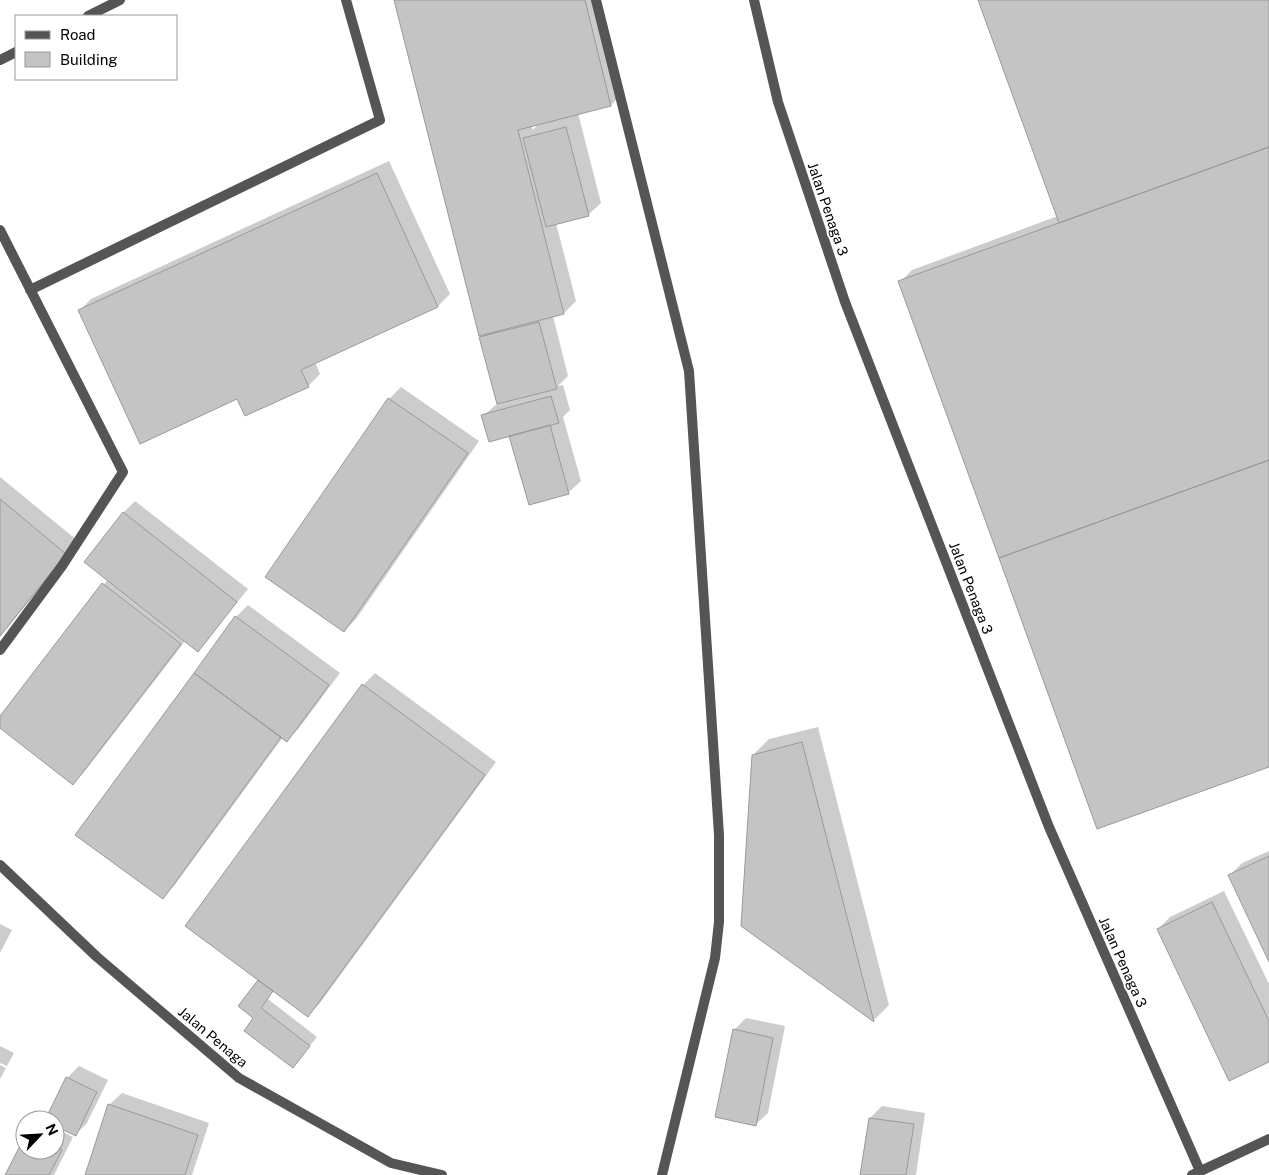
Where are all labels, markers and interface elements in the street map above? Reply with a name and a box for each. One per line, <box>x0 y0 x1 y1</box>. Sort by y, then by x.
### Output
legend <box>15 15 178 80</box>
text: Road <box>60 26 96 43</box>
text: Building <box>60 51 118 68</box>
street label: Jalan Penaga 3 <box>805 160 852 258</box>
street label: Jalan Penaga 3 <box>946 540 996 637</box>
street label: Jalan Penaga 3 <box>1096 914 1150 1010</box>
street label: Jalan Penaga <box>175 1003 251 1071</box>
north arrow <box>15 1110 65 1160</box>
text: N <box>42 1121 61 1138</box>

